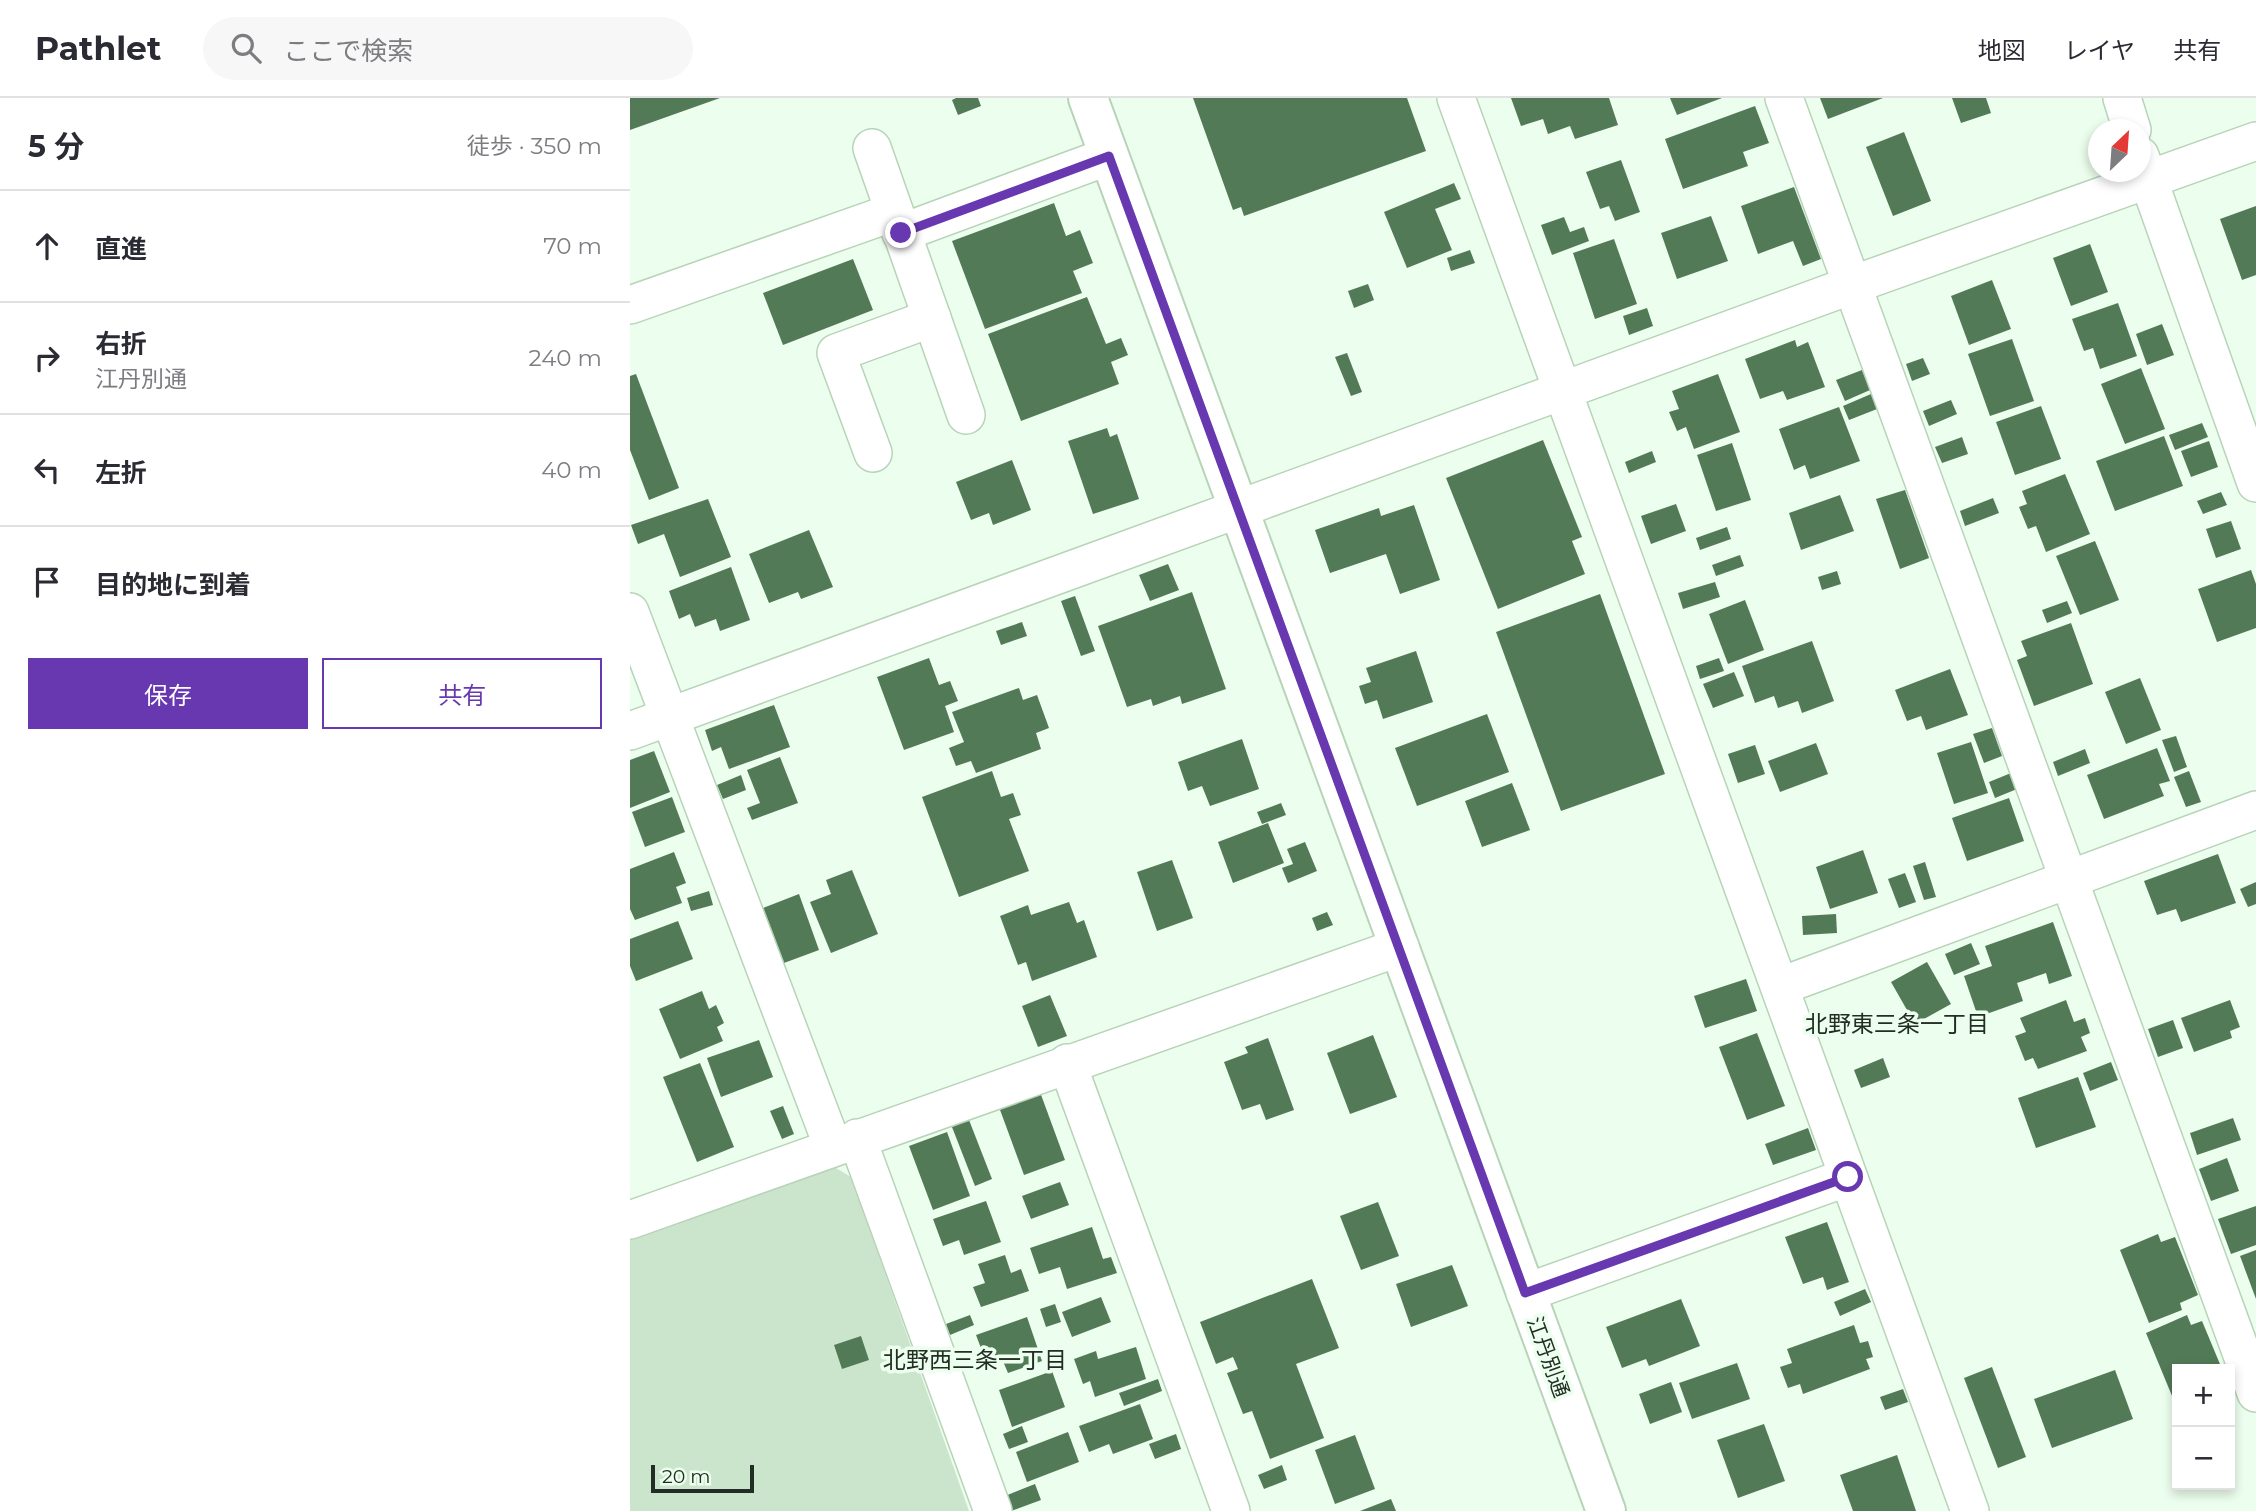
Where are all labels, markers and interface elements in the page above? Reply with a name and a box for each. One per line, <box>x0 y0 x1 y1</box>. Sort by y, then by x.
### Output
search box <box>203 17 693 80</box>
text: Pathlet <box>35 28 161 68</box>
icon: search <box>227 29 265 67</box>
text: ここで検索 <box>283 35 413 67</box>
text: 地図 <box>1978 36 2026 65</box>
text: レイヤ <box>2064 36 2135 65</box>
text: 共有 <box>2173 36 2221 65</box>
north arrow <box>2088 119 2151 182</box>
text: 5 分 <box>28 128 84 165</box>
text: 徒歩 · 350 m <box>467 132 602 160</box>
route end <box>885 217 916 248</box>
icon: ahead <box>28 227 66 265</box>
text: 70 m <box>543 232 602 260</box>
text: 直進 <box>95 233 147 265</box>
text: 右折 <box>95 328 147 360</box>
icon: right <box>28 339 66 377</box>
text: 240 m <box>529 344 602 372</box>
text: 江丹別通 <box>95 365 187 393</box>
icon: left <box>28 451 66 489</box>
text: 40 m <box>541 456 602 484</box>
text: 左折 <box>95 457 147 489</box>
icon: arrive <box>28 563 66 601</box>
text: 目的地に到着 <box>95 569 251 601</box>
button: 保存 <box>28 658 308 729</box>
button: 共有 <box>322 658 602 729</box>
district label: 北野東三条一丁目 <box>1805 1010 1989 1038</box>
route start <box>1832 1161 1863 1192</box>
street label: 江丹別通 <box>1522 1313 1575 1401</box>
district label: 北野西三条一丁目 <box>883 1346 1067 1374</box>
map controls <box>2172 1364 2235 1490</box>
button: + <box>2172 1364 2235 1427</box>
button: − <box>2172 1427 2235 1490</box>
scale bar <box>651 1462 754 1494</box>
text: 20 m <box>662 1465 710 1488</box>

